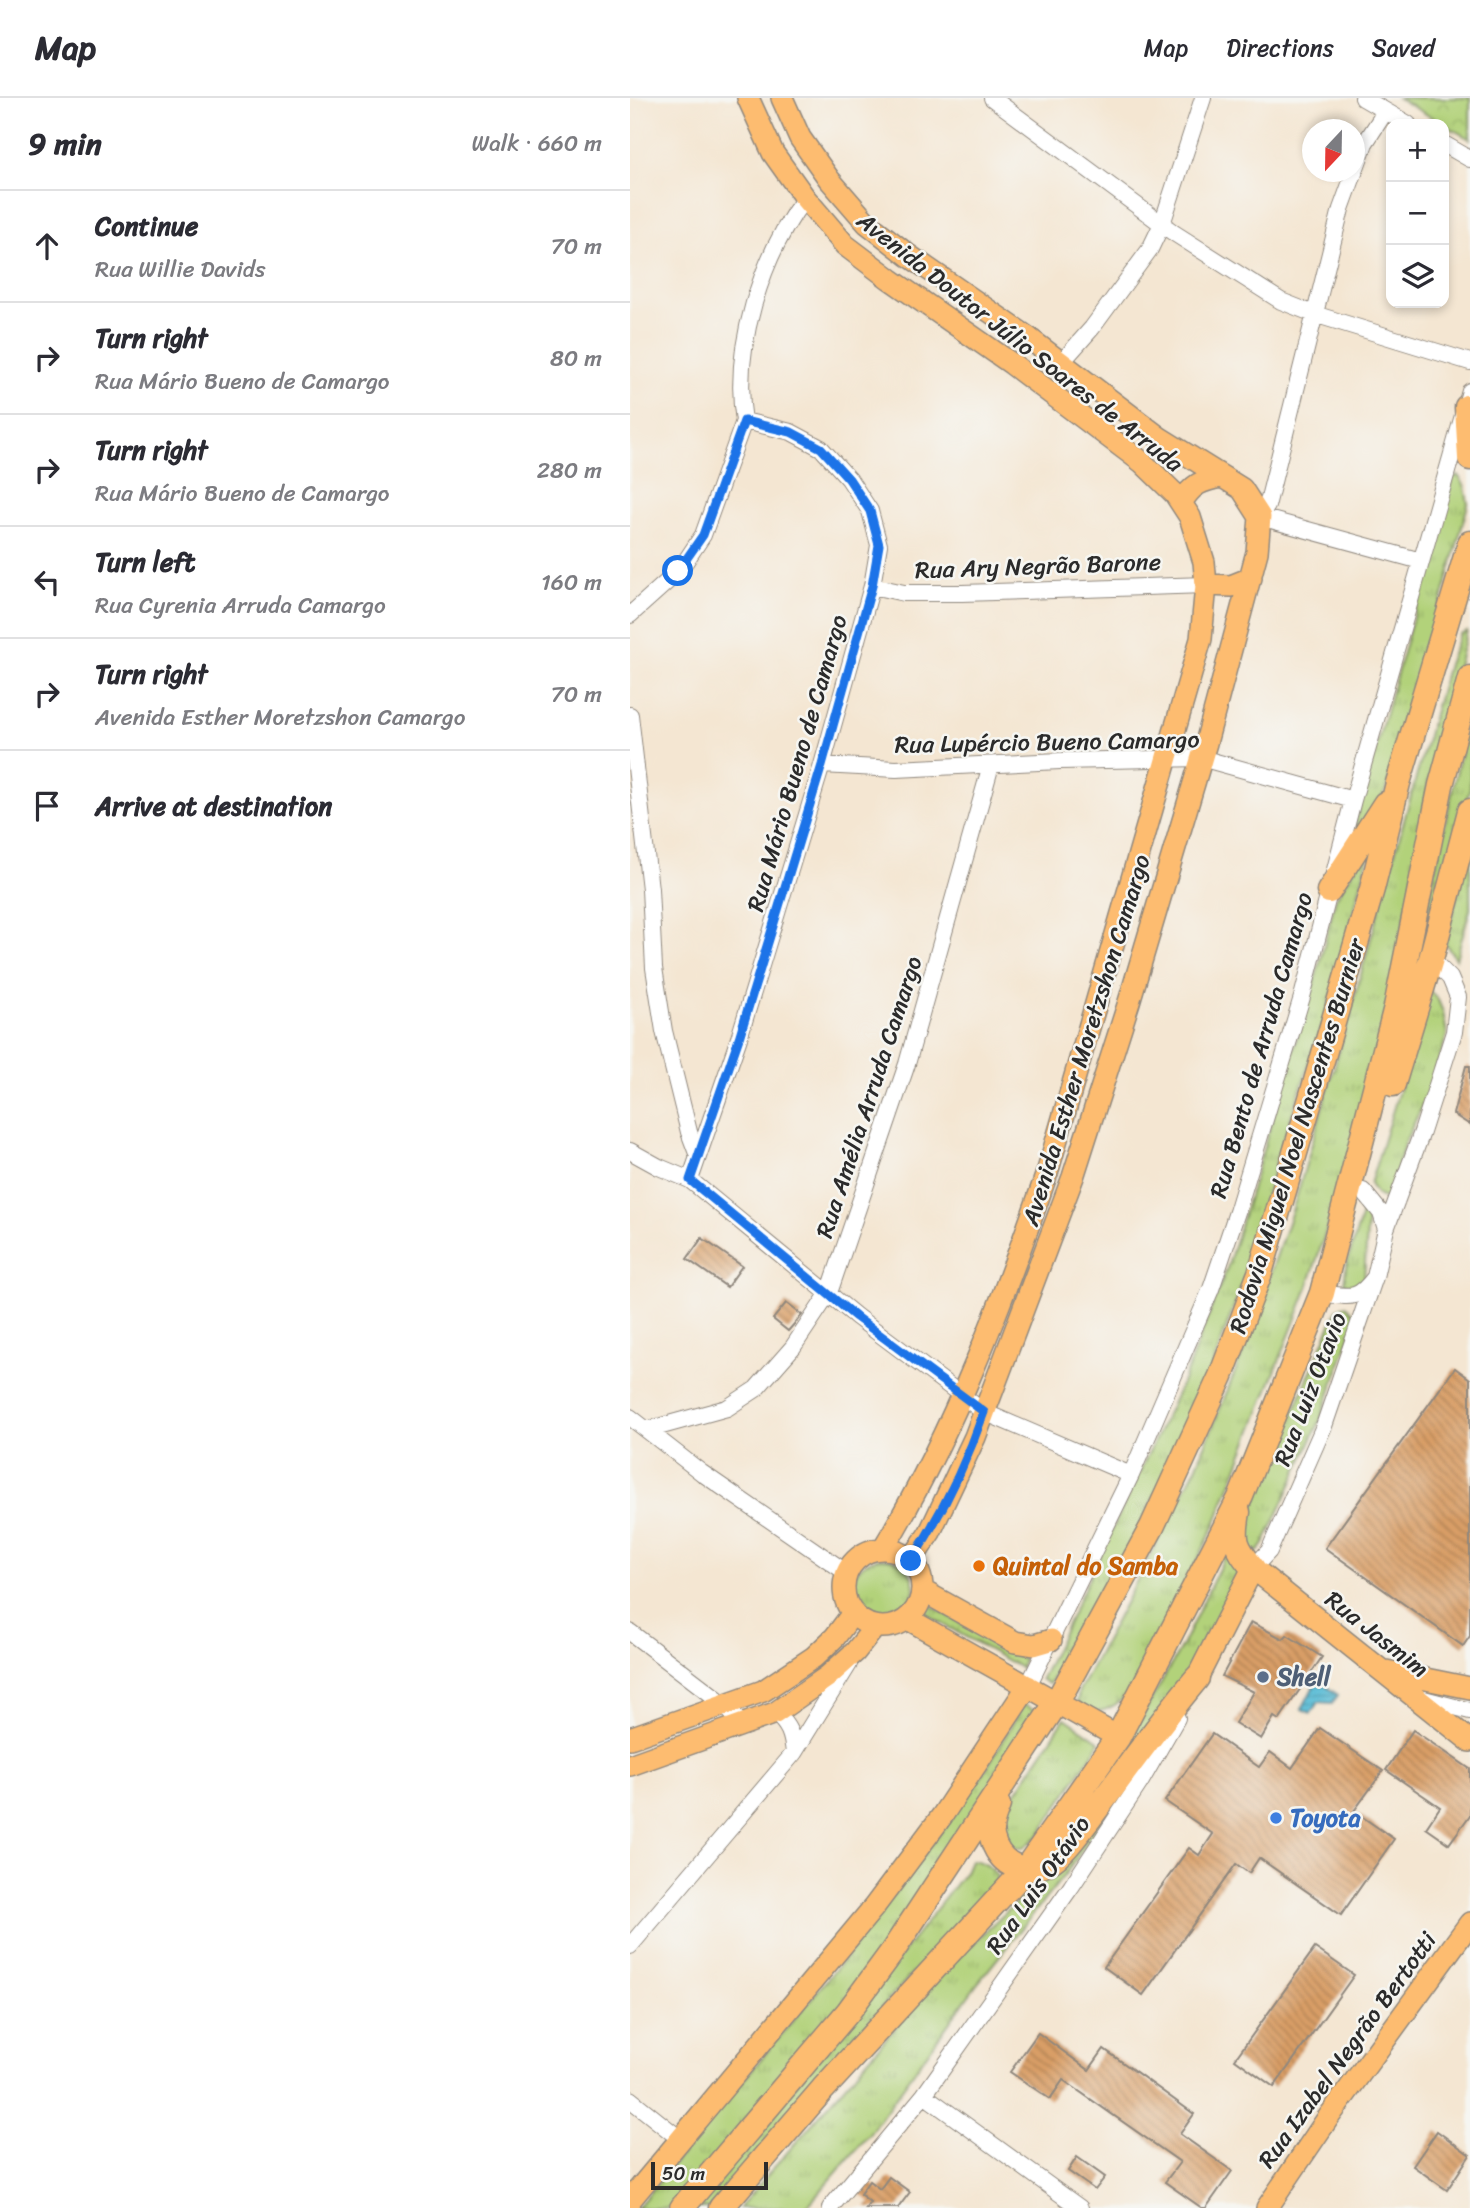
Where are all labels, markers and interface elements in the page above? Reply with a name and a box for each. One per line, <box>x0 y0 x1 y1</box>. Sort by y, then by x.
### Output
text: Map <box>35 19 96 77</box>
text: Map <box>1144 27 1188 69</box>
text: Directions <box>1226 27 1334 69</box>
text: Saved <box>1372 27 1435 69</box>
text: 9 min <box>28 117 102 171</box>
north arrow <box>1302 119 1365 182</box>
map controls <box>1386 119 1449 308</box>
button: + <box>1386 119 1449 182</box>
text: Walk · 660 m <box>472 123 602 164</box>
button: − <box>1386 182 1449 245</box>
street label: Avenida Doutor Júlio Soares de Arruda <box>847 200 1193 484</box>
text: Continue <box>95 203 198 249</box>
text: 70 m <box>551 226 602 267</box>
icon: ahead <box>28 227 66 265</box>
button: layers <box>1386 245 1449 308</box>
text: Rua Willie Davids <box>95 249 266 290</box>
text: Turn right <box>95 315 208 361</box>
text: 80 m <box>550 338 602 379</box>
icon: right <box>28 339 66 377</box>
text: Rua Mário Bueno de Camargo <box>95 361 389 402</box>
text: Turn right <box>95 427 208 473</box>
text: 280 m <box>537 450 602 491</box>
icon: right <box>28 451 66 489</box>
text: Rua Mário Bueno de Camargo <box>95 473 389 514</box>
text: Turn left <box>95 539 195 585</box>
street label: Rua Ary Negrão Barone <box>914 541 1162 591</box>
route start <box>662 555 693 586</box>
text: 160 m <box>541 562 602 603</box>
icon: left <box>28 563 66 601</box>
text: Rua Cyrenia Arruda Camargo <box>95 585 386 626</box>
street label: Rua Mário Bueno de Camargo <box>734 610 860 916</box>
text: Turn right <box>95 651 208 697</box>
text: 70 m <box>551 674 602 715</box>
icon: right <box>28 675 66 713</box>
text: Avenida Esther Moretzshon Camargo <box>95 697 465 738</box>
street label: Rua Lupércio Bueno Camargo <box>894 718 1200 766</box>
text: Arrive at destination <box>95 783 332 829</box>
icon: arrive <box>28 787 66 825</box>
street label: Avenida Esther Moretzshon Camargo <box>1009 849 1163 1232</box>
street label: Rua Bento de Arruda Camargo <box>1197 887 1325 1203</box>
street label: Rodovia Miguel Noel Nascentes Burnier <box>1217 931 1378 1339</box>
street label: Rua Amélia Arruda Camargo <box>804 950 935 1244</box>
street label: Rua Luiz Otavio <box>1261 1306 1359 1472</box>
route end <box>895 1545 926 1576</box>
place label: Quintal do Samba <box>993 1545 1179 1587</box>
marker: Quintal do Samba <box>971 1558 987 1574</box>
street label: Rua Jasmim <box>1315 1579 1439 1689</box>
place label: Shell <box>1276 1656 1332 1698</box>
marker: Shell <box>1255 1669 1271 1685</box>
place label: Toyota <box>1290 1797 1362 1839</box>
street label: Rua Luis Otávio <box>974 1807 1102 1963</box>
marker: Toyota <box>1268 1810 1284 1826</box>
street label: Rua Izabel Negrão Bertotti <box>1246 1922 1448 2177</box>
text: 50 m <box>662 2157 705 2190</box>
scale bar <box>651 2159 768 2191</box>

